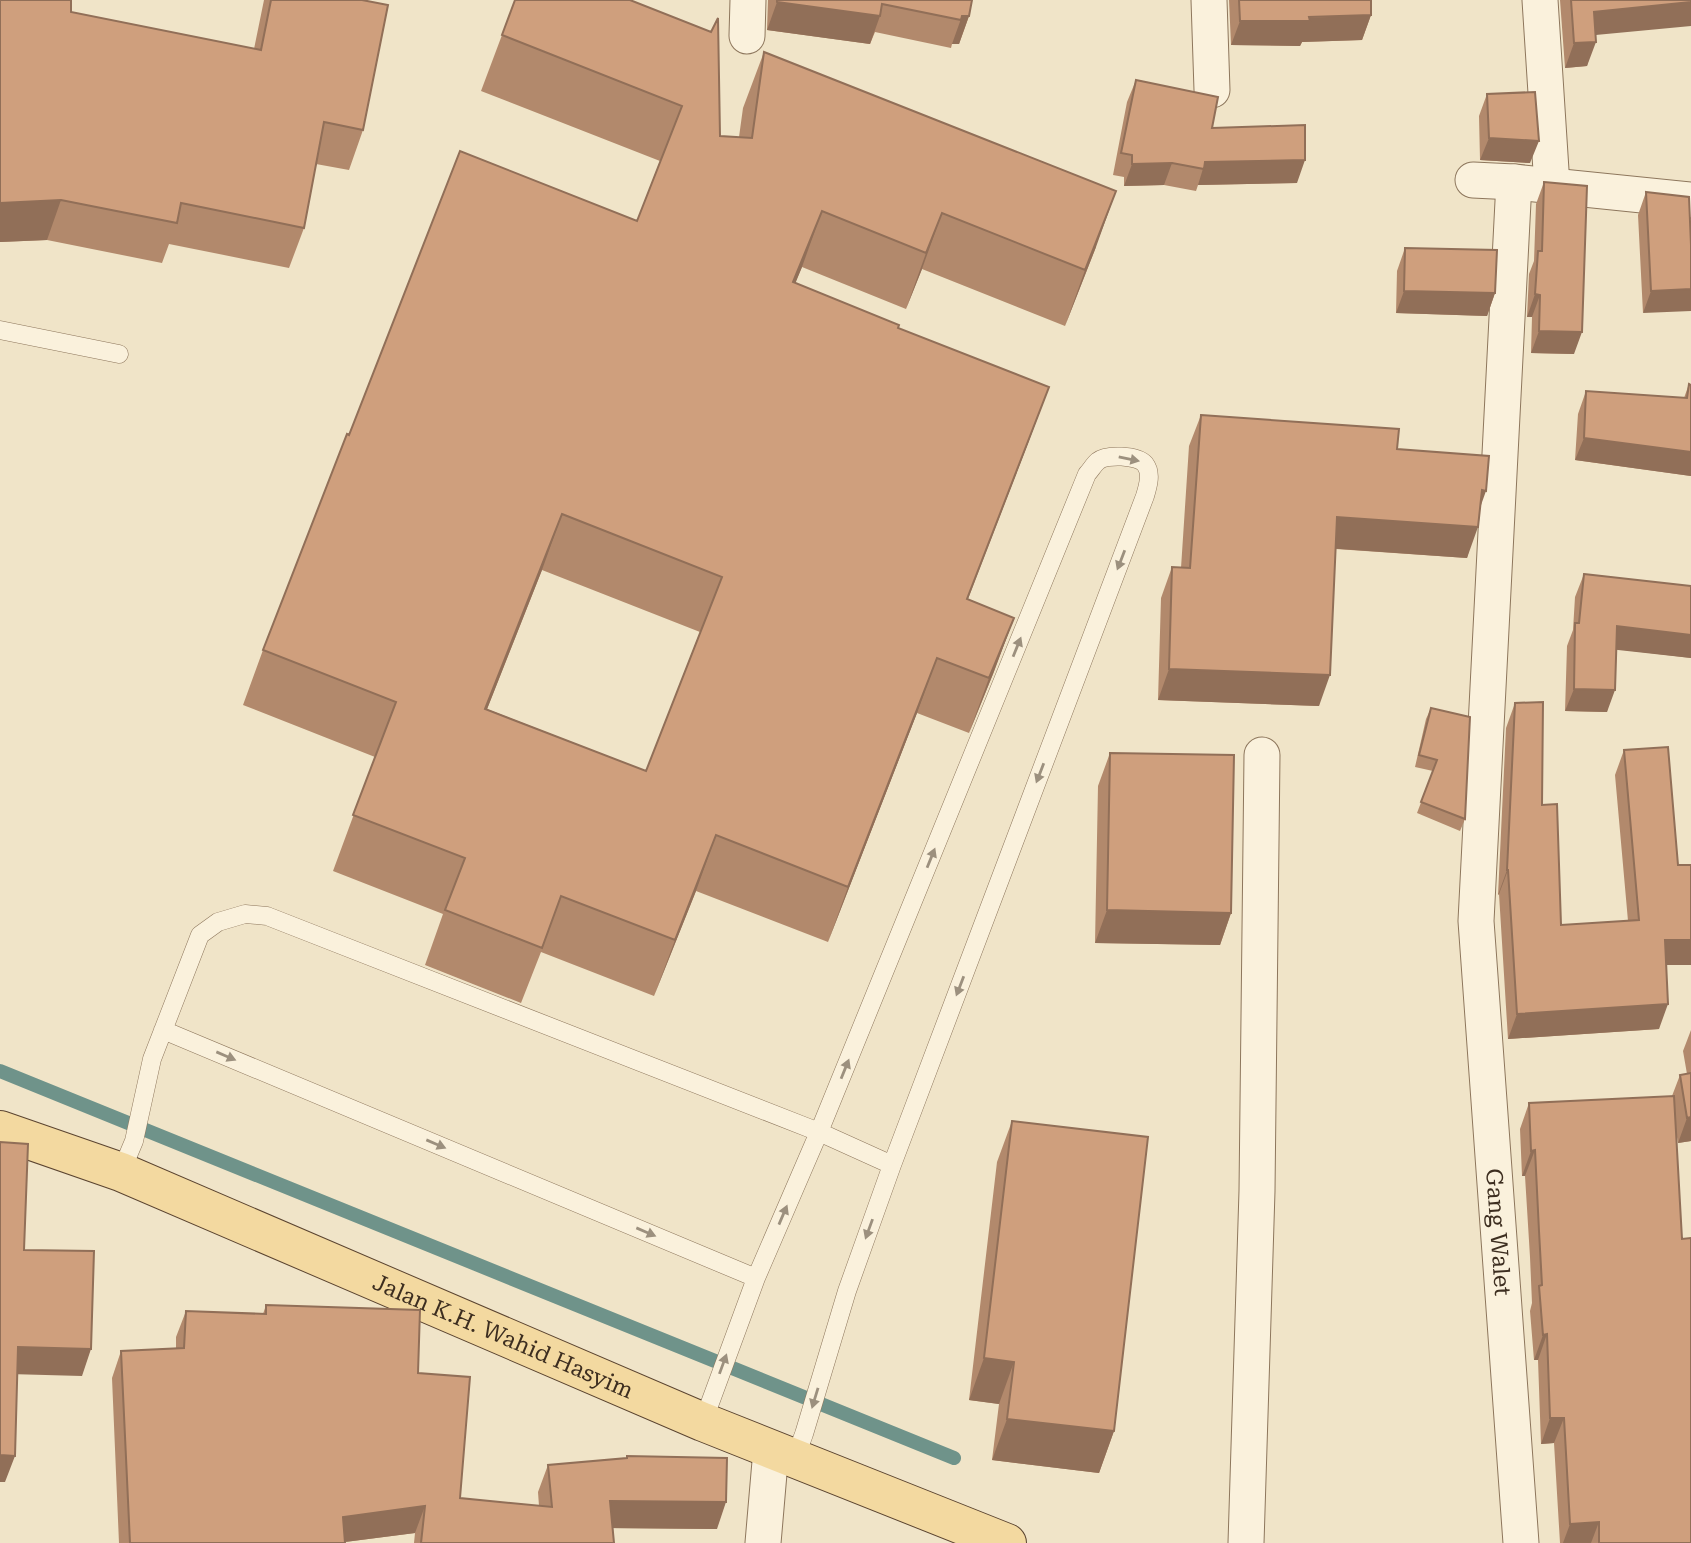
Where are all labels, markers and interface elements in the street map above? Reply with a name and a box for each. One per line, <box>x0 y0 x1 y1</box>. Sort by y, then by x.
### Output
one-way arrow <box>1118 453 1140 464</box>
one-way arrow <box>1115 550 1126 571</box>
one-way arrow <box>1011 637 1022 658</box>
one-way arrow <box>1035 762 1046 783</box>
one-way arrow <box>925 848 937 868</box>
one-way arrow <box>954 975 965 996</box>
one-way arrow <box>215 1051 236 1062</box>
one-way arrow <box>840 1058 851 1079</box>
one-way arrow <box>425 1139 446 1150</box>
street label: Gang Walet <box>1480 1168 1517 1297</box>
one-way arrow <box>777 1205 789 1225</box>
one-way arrow <box>863 1219 874 1240</box>
one-way arrow <box>635 1226 656 1237</box>
street label: Jalan K.H. Wahid Hasyim <box>369 1268 638 1404</box>
one-way arrow <box>718 1354 729 1375</box>
one-way arrow <box>809 1388 819 1409</box>

